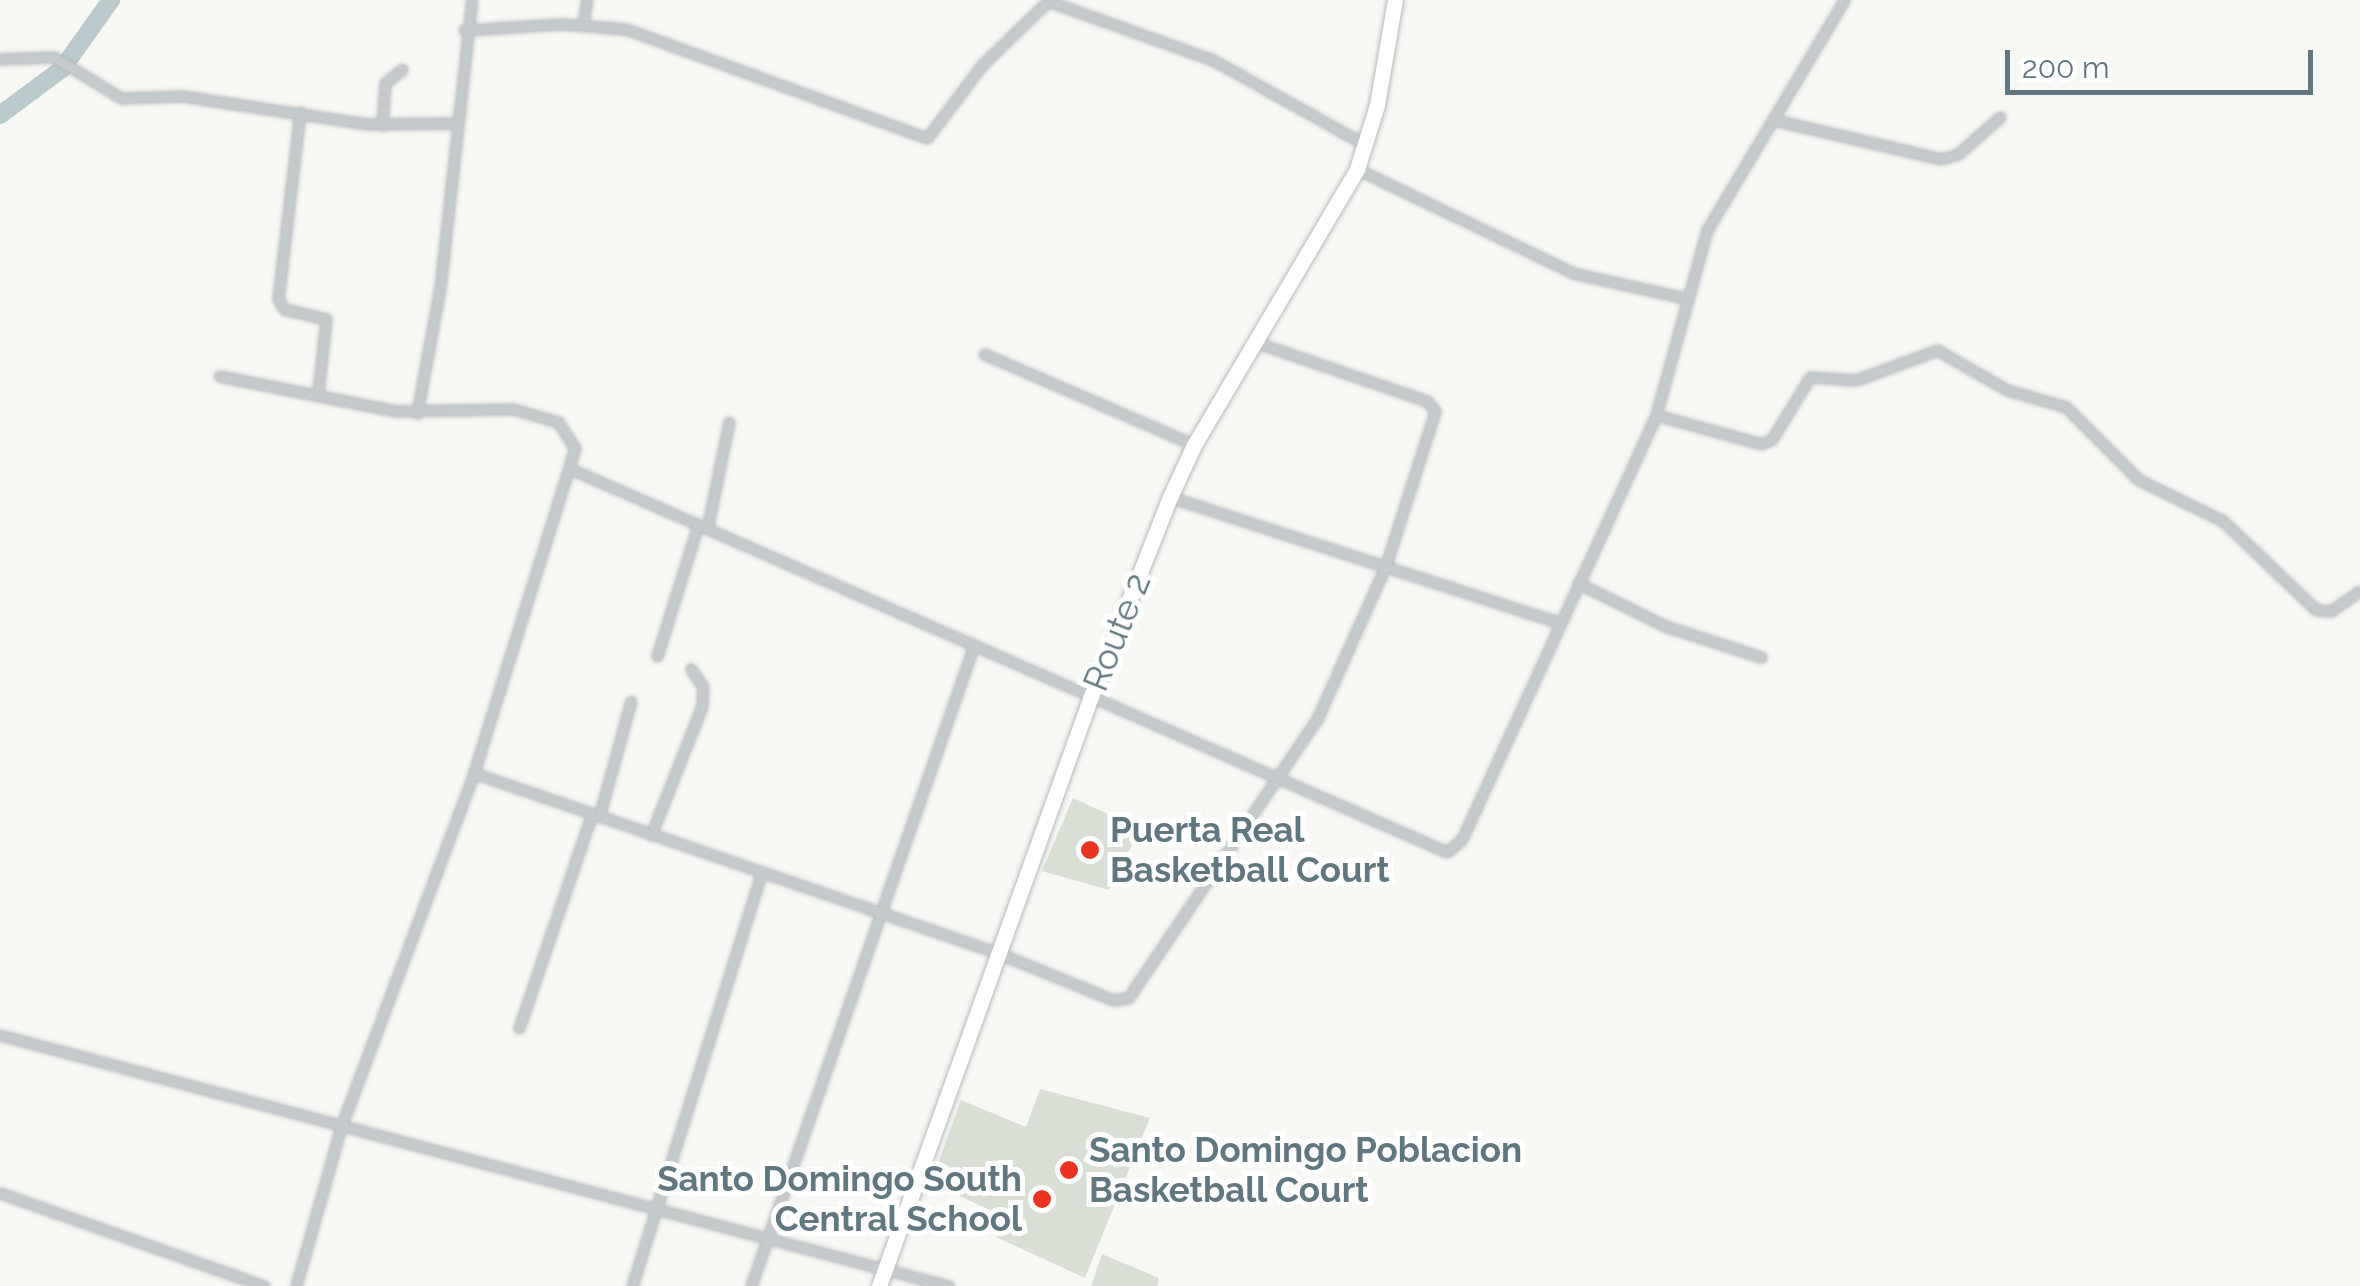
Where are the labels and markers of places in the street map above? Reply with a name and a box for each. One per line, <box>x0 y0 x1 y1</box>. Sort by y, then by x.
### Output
place label: Puerta Real Basketball Court <box>1110 809 1391 891</box>
marker: Puerta Real Basketball Court <box>1079 839 1101 861</box>
place label: Santo Domingo Poblacion Basketball Court <box>1089 1129 1522 1211</box>
place label: Santo Domingo South Central School <box>657 1158 1022 1240</box>
marker: Santo Domingo Poblacion Basketball Court <box>1058 1159 1080 1181</box>
marker: Santo Domingo South Central School <box>1031 1188 1053 1210</box>

